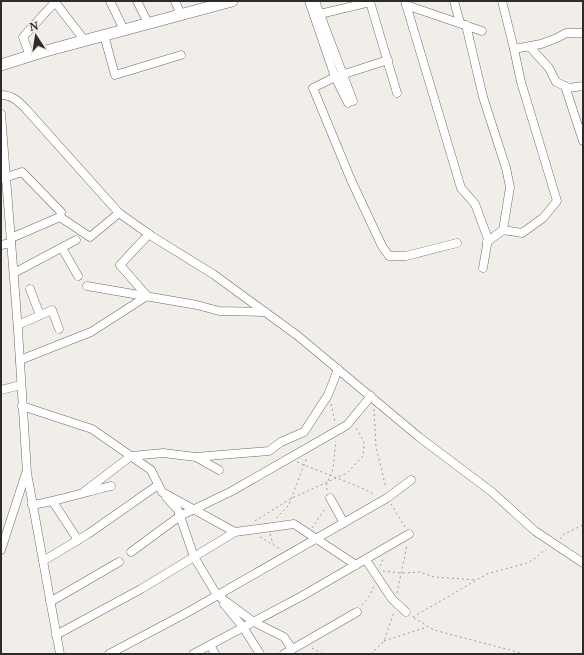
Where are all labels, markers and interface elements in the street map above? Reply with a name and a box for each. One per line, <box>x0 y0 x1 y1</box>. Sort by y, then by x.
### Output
north arrow <box>16 16 56 56</box>
text: N <box>28 17 40 34</box>

